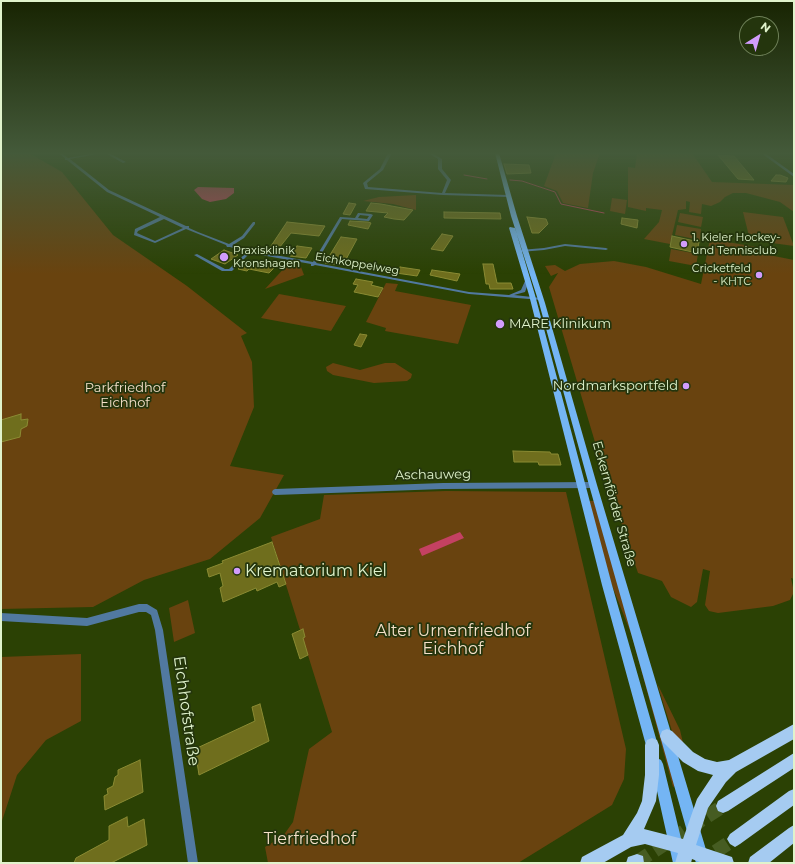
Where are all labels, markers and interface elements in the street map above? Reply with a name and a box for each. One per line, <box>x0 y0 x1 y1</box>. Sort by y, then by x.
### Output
north arrow <box>739 16 779 56</box>
text: N <box>758 19 773 35</box>
place label: 1. Kieler Hockey- und Tennisclub <box>692 231 780 257</box>
marker: 1. Kieler Hockey- und Tennisclub <box>679 239 689 249</box>
place label: Praxisklinik Kronshagen <box>233 244 300 270</box>
street label: Eichkoppelweg <box>314 250 400 278</box>
marker: Praxisklinik Kronshagen <box>218 251 230 263</box>
place label: Cricketfeld - KHTC <box>692 262 751 288</box>
marker: Cricketfeld - KHTC <box>754 270 764 280</box>
place label: MARE Klinikum <box>509 316 611 332</box>
marker: MARE Klinikum <box>494 318 506 330</box>
place label: Nordmarksportfeld <box>553 378 678 394</box>
park label: Parkfriedhof Eichhof <box>85 380 165 411</box>
marker: Nordmarksportfeld <box>681 381 691 391</box>
street label: Eckernförder Straße <box>589 439 639 569</box>
street label: Aschauweg <box>395 467 471 483</box>
place label: Krematorium Kiel <box>245 561 387 581</box>
marker: Krematorium Kiel <box>232 566 242 576</box>
park label: Alter Urnenfriedhof Eichhof <box>375 621 531 659</box>
street label: Eichhofstraße <box>169 655 203 767</box>
park label: Tierfriedhof <box>264 829 356 849</box>

